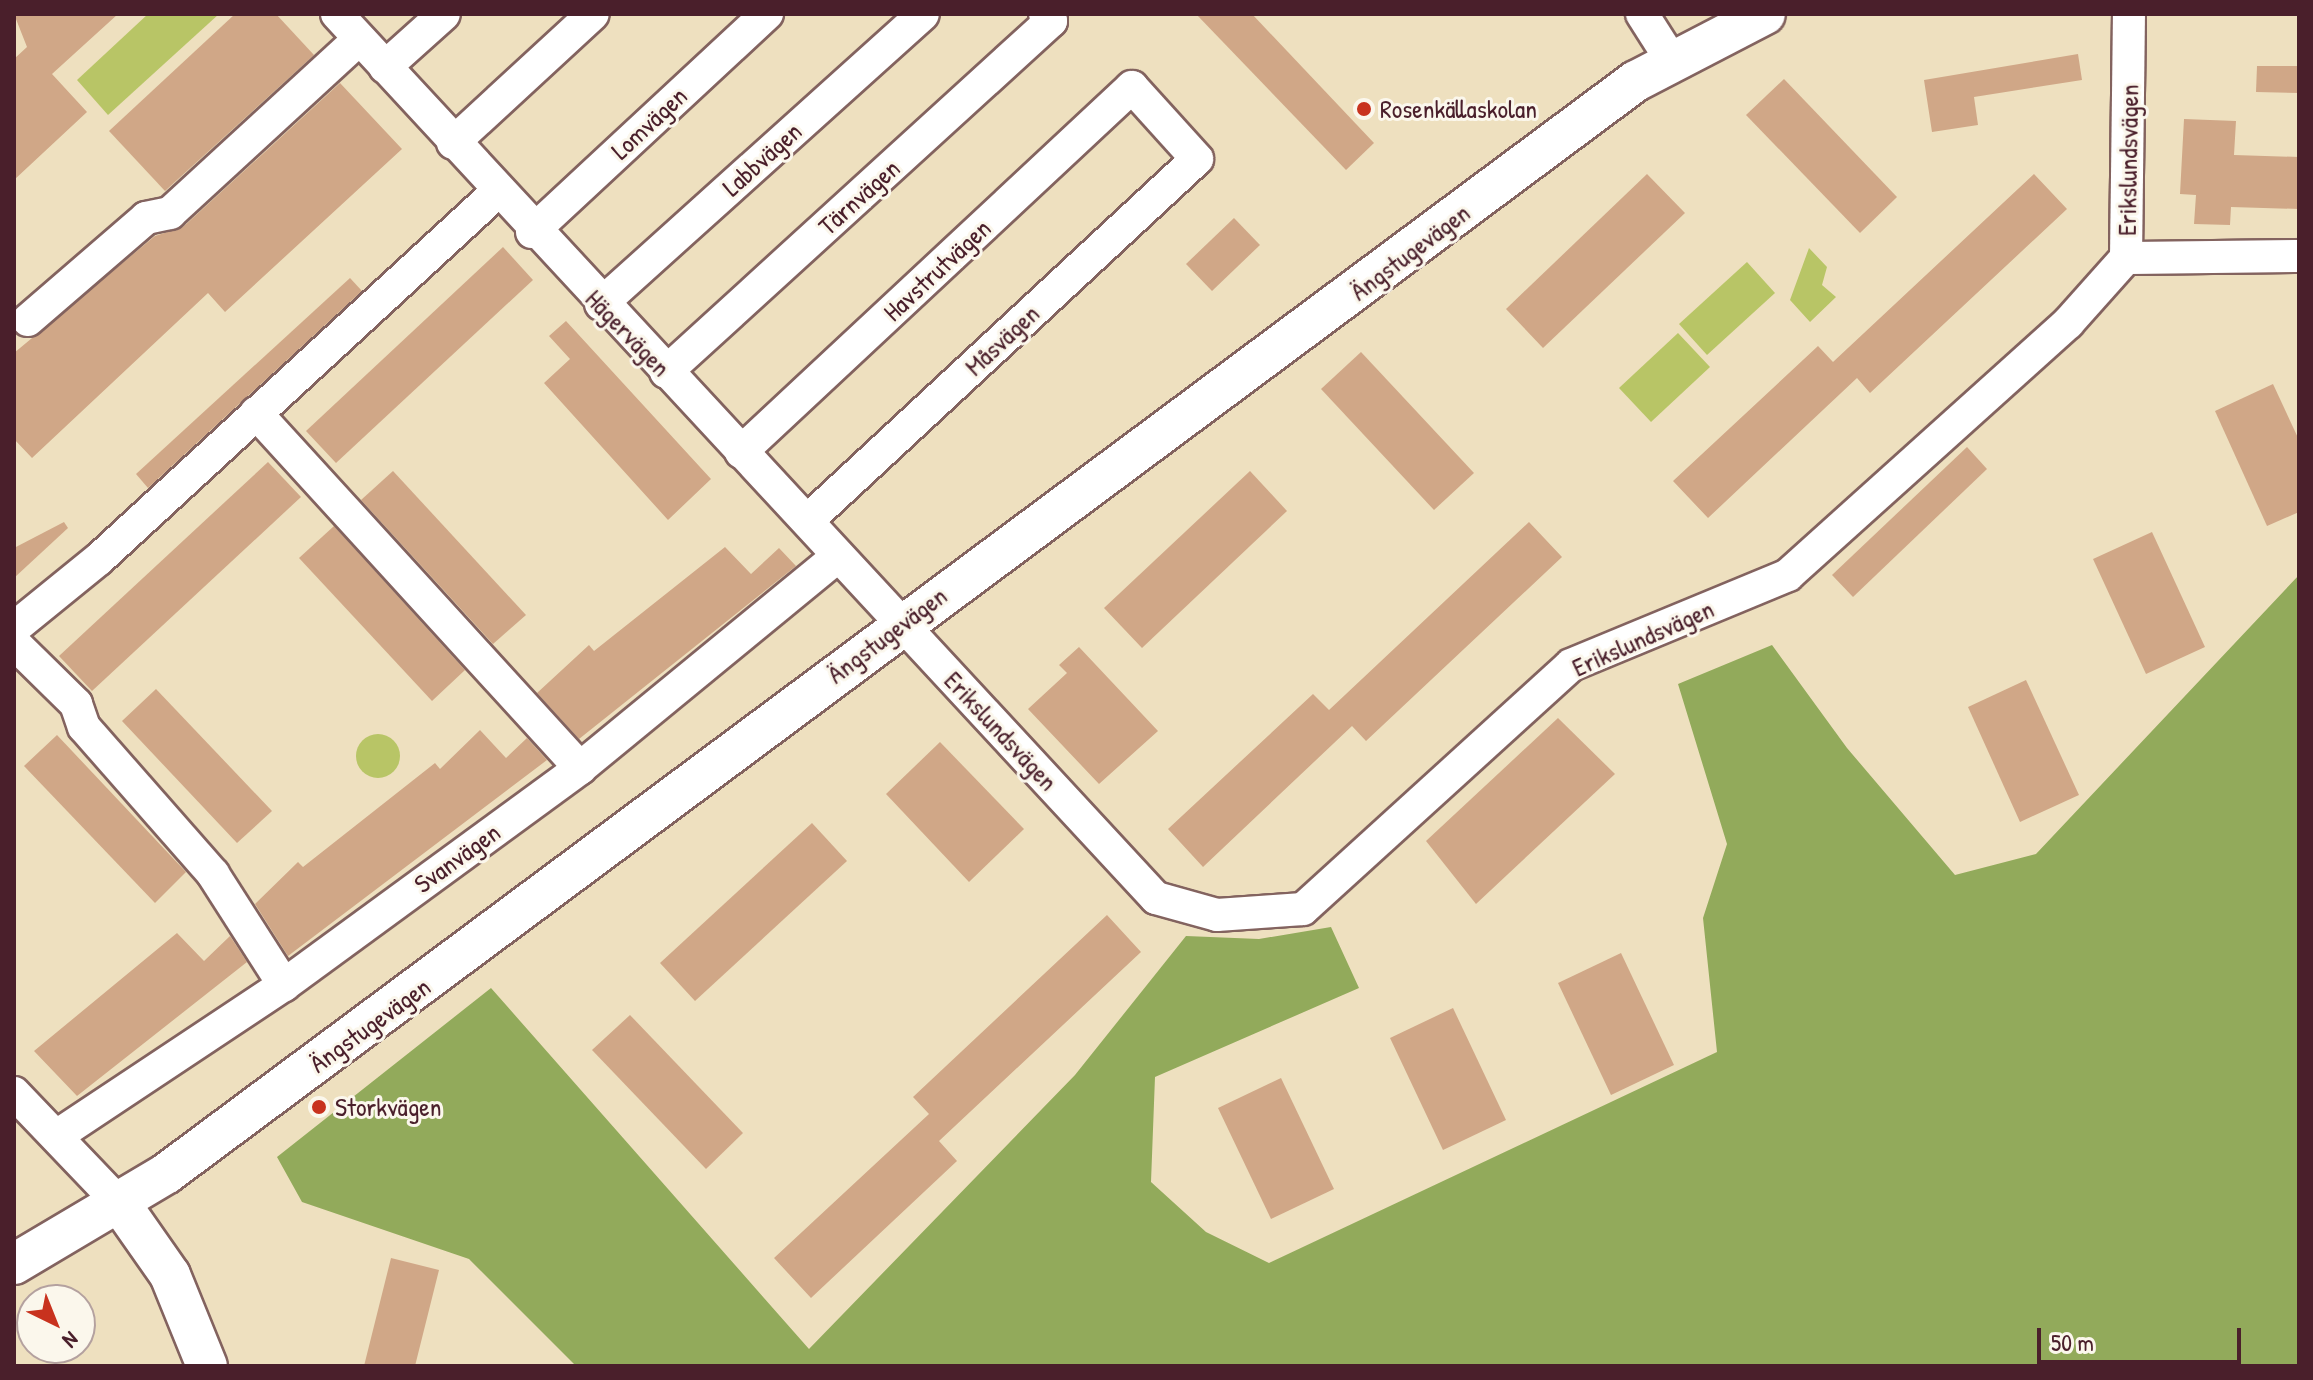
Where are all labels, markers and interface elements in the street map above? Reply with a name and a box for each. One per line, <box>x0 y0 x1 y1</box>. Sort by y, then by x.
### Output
street label: Lomvägen <box>605 80 693 166</box>
street label: Erikslundsvägen <box>2111 84 2145 236</box>
place label: Rosenkällaskolan <box>1380 93 1537 125</box>
marker: Rosenkällaskolan <box>1355 100 1373 118</box>
street label: Labbvägen <box>716 115 808 203</box>
street label: Tärnvägen <box>812 152 906 242</box>
street label: Ängstugevägen <box>1344 197 1476 307</box>
street label: Havstrutvägen <box>877 212 997 328</box>
street label: Hägervägen <box>579 283 677 383</box>
street label: Måsvägen <box>958 298 1046 382</box>
street label: Ängstugevägen <box>821 580 953 690</box>
street label: Erikslundsvägen <box>1567 593 1719 683</box>
street label: Erikslundsvägen <box>938 665 1064 797</box>
street label: Svanvägen <box>408 816 506 900</box>
street label: Ängstugevägen <box>304 971 436 1079</box>
place label: Storkvägen <box>335 1091 441 1123</box>
marker: Storkvägen <box>310 1098 328 1116</box>
north arrow <box>16 1284 96 1364</box>
scale bar <box>2041 1312 2245 1362</box>
text: N <box>56 1325 86 1355</box>
text: 50 m <box>2051 1326 2094 1358</box>

